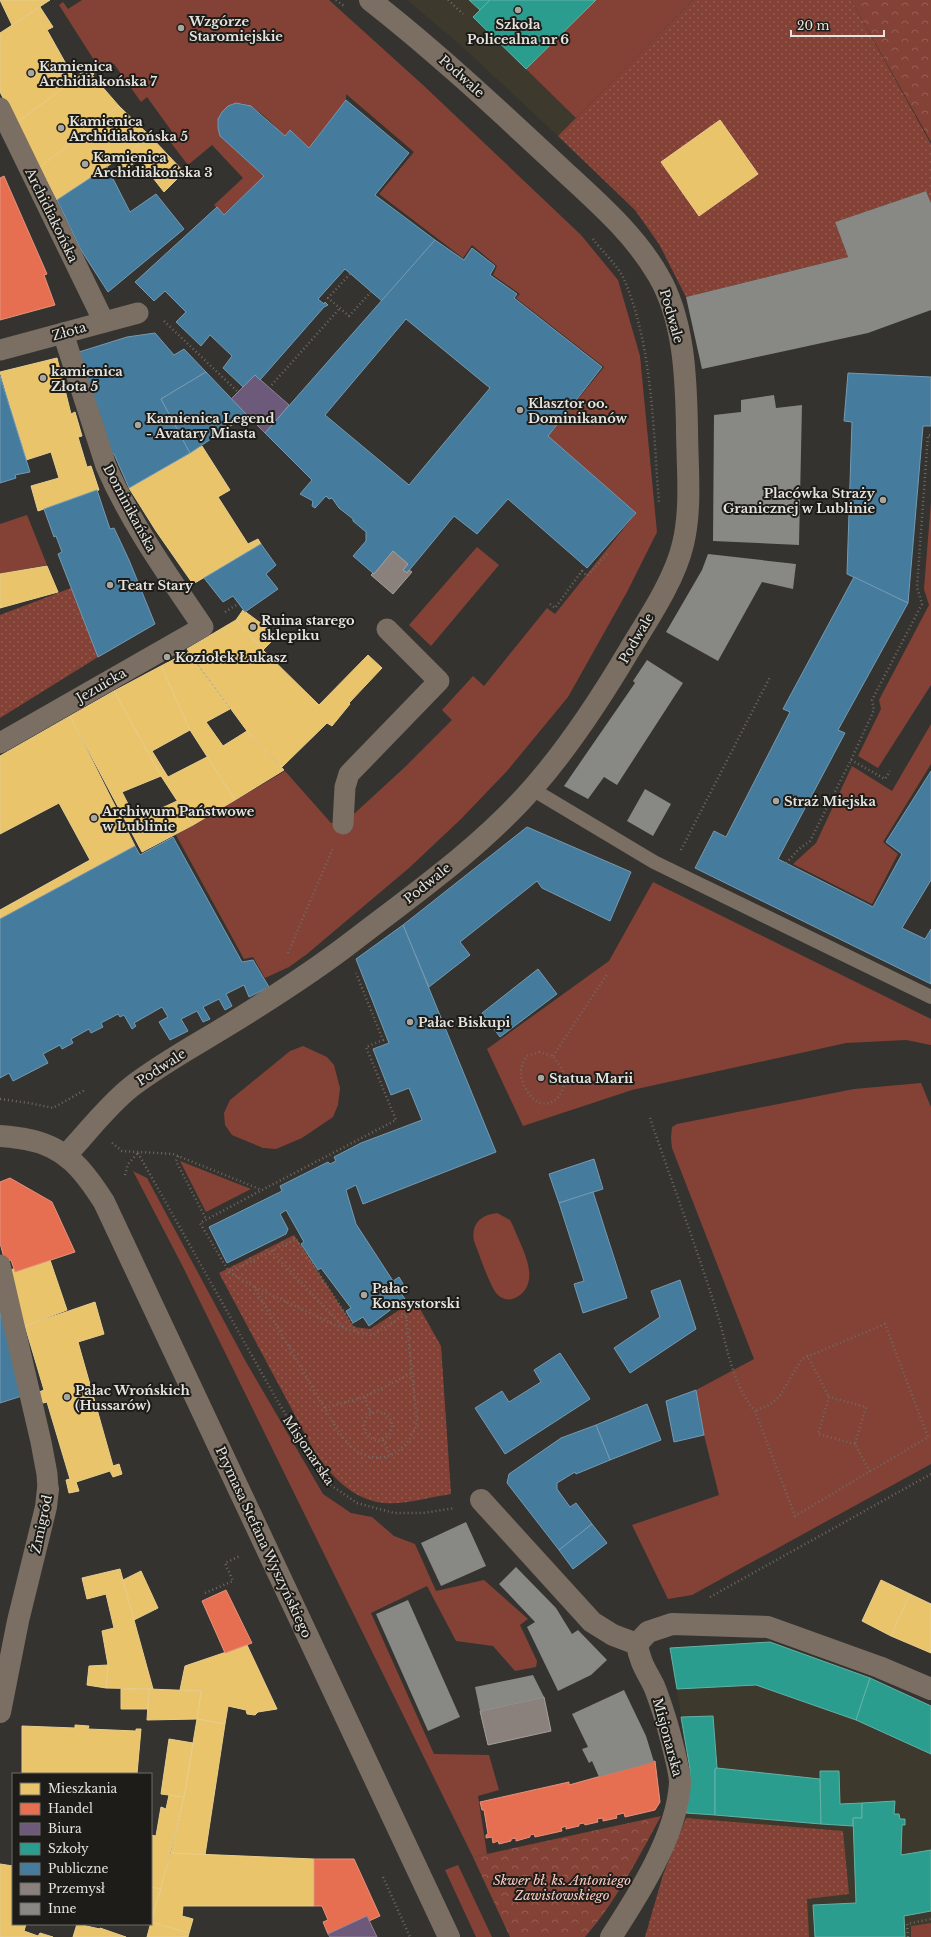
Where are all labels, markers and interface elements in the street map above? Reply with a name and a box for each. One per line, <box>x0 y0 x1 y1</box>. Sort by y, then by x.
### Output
marker: Szkoła Policealna nr 6 <box>513 5 523 15</box>
scale bar <box>791 12 884 38</box>
place label: Wzgórze Staromiejskie <box>188 13 283 45</box>
place label: Szkoła Policealna nr 6 <box>467 16 569 48</box>
text: 20 m <box>797 18 829 33</box>
marker: Wzgórze Staromiejskie <box>176 23 186 33</box>
street label: Podwale <box>435 51 488 101</box>
place label: Kamienica Archidiakońska 7 <box>38 58 157 90</box>
marker: Kamienica Archidiakońska 7 <box>26 68 36 78</box>
place label: Kamienica Archidiakońska 5 <box>68 113 188 145</box>
marker: Kamienica Archidiakońska 5 <box>56 123 66 133</box>
place label: Kamienica Archidiakońska 3 <box>92 149 213 181</box>
marker: Kamienica Archidiakońska 3 <box>80 159 90 169</box>
street label: Archidiakońska <box>21 164 82 266</box>
street label: Podwale <box>656 287 687 345</box>
street label: Złota <box>50 318 89 344</box>
place label: kamienica Złota 5 <box>51 363 123 395</box>
marker: kamienica Złota 5 <box>38 373 48 383</box>
place label: Klasztor oo. Dominikanów <box>528 395 628 427</box>
marker: Klasztor oo. Dominikanów <box>515 405 525 415</box>
place label: Kamienica Legend - Avatary Miasta <box>146 410 275 442</box>
marker: Kamienica Legend - Avatary Miasta <box>133 420 143 430</box>
street label: Dominikańska <box>99 461 160 556</box>
place label: Placówka Straży Granicznej w Lublinie <box>723 485 876 517</box>
marker: Placówka Straży Granicznej w Lublinie <box>878 495 888 505</box>
place label: Teatr Stary <box>118 577 194 594</box>
marker: Teatr Stary <box>105 580 115 590</box>
street label: Podwale <box>615 610 658 667</box>
place label: Ruina starego sklepiku <box>261 612 355 644</box>
marker: Ruina starego sklepiku <box>248 622 258 632</box>
place label: Koziołek Łukasz <box>175 649 287 666</box>
marker: Koziołek Łukasz <box>162 652 172 662</box>
street label: Jezuicka <box>72 664 130 707</box>
place label: Straż Miejska <box>784 793 876 810</box>
marker: Straż Miejska <box>771 796 781 806</box>
place label: Archiwum Państwowe w Lublinie <box>101 803 255 835</box>
marker: Archiwum Państwowe w Lublinie <box>89 813 99 823</box>
street label: Podwale <box>400 859 454 907</box>
place label: Pałac Biskupi <box>418 1014 511 1031</box>
marker: Pałac Biskupi <box>405 1017 415 1027</box>
street label: Podwale <box>133 1045 189 1090</box>
place label: Statua Marii <box>549 1070 634 1087</box>
marker: Statua Marii <box>536 1073 546 1083</box>
place label: Pałac Konsystorski <box>372 1280 460 1312</box>
marker: Pałac Konsystorski <box>359 1290 369 1300</box>
place label: Pałac Wrońskich (Hussarów) <box>75 1382 190 1414</box>
marker: Pałac Wrońskich (Hussarów) <box>62 1392 72 1402</box>
street label: Misjonarska <box>279 1412 339 1489</box>
street label: Prymasa Stefana Wyszyńskiego <box>212 1444 315 1641</box>
street label: Żmigród <box>27 1493 56 1555</box>
street label: Misjonarska <box>649 1696 686 1779</box>
legend <box>12 1773 152 1925</box>
text: Mieszkania <box>48 1781 118 1796</box>
text: Handel <box>48 1801 93 1816</box>
text: Biura <box>48 1821 82 1836</box>
text: Szkoły <box>48 1841 89 1856</box>
text: Publiczne <box>48 1861 109 1876</box>
park label: Skwer bł. ks. Antoniego Zawistowskiego <box>493 1872 631 1904</box>
text: Przemysł <box>48 1881 105 1896</box>
text: Inne <box>48 1901 77 1916</box>

